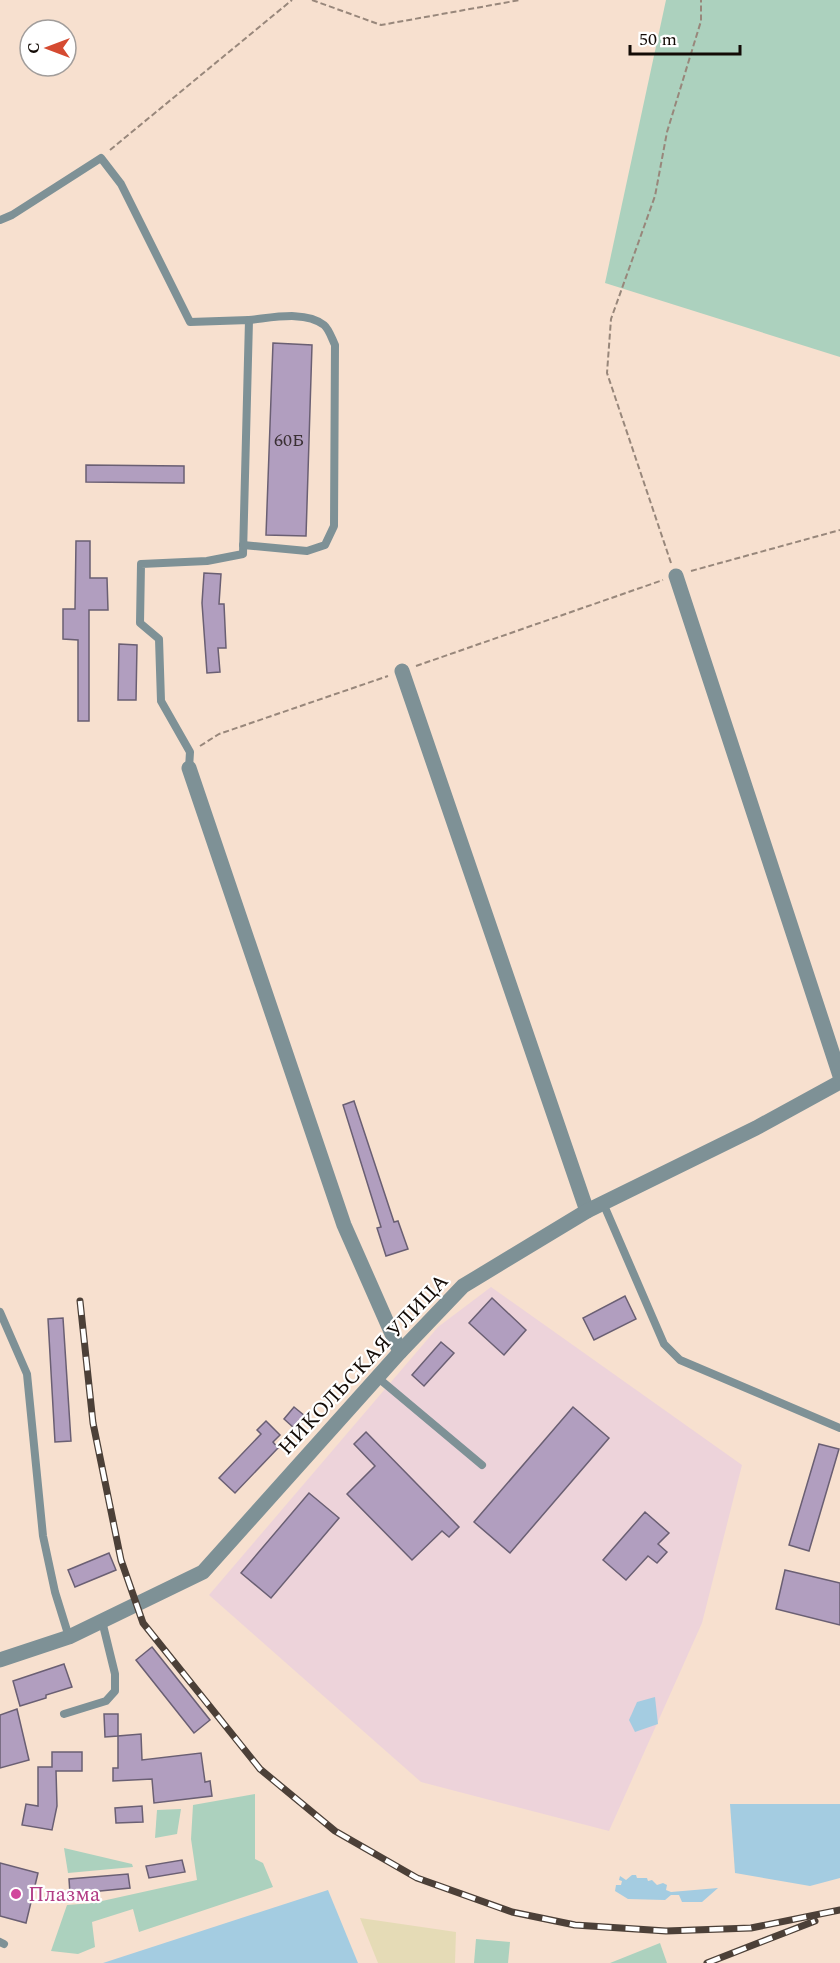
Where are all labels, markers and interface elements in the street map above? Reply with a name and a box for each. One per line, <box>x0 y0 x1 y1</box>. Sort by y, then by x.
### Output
north arrow <box>18 18 78 78</box>
scale bar <box>630 18 740 56</box>
text: 50 m <box>639 26 677 53</box>
text: С <box>22 42 46 54</box>
house number: 60Б <box>274 427 304 454</box>
street label: НИКОЛЬСКАЯ УЛИЦА <box>271 1266 457 1463</box>
place label: Плазма <box>28 1879 101 1911</box>
marker: Плазма <box>9 1887 23 1901</box>

